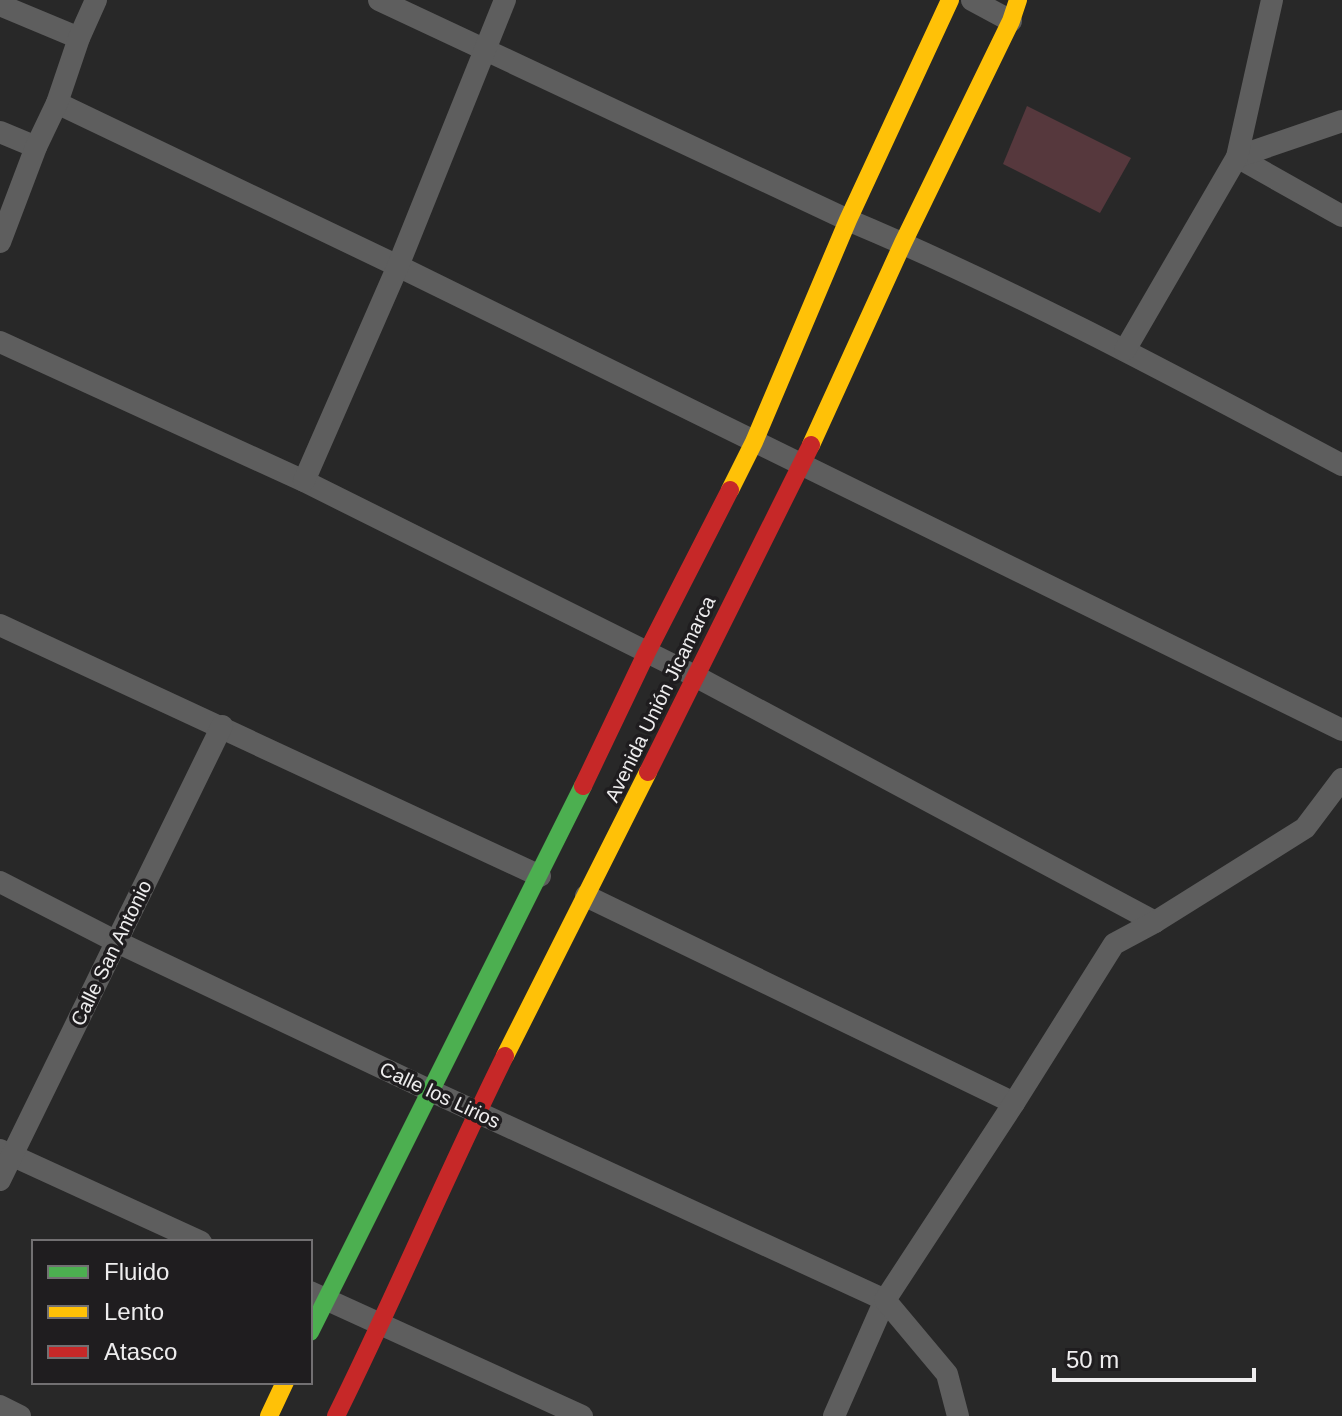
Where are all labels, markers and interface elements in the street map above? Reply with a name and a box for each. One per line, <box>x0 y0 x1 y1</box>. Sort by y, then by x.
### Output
street label: Avenida Unión Jicamarca <box>600 592 720 806</box>
street label: Calle San Antonio <box>66 877 156 1029</box>
street label: Calle los Lirios <box>376 1058 504 1132</box>
legend <box>32 1240 312 1384</box>
text: Fluido <box>104 1258 169 1285</box>
text: Lento <box>104 1298 164 1325</box>
scale bar <box>1054 1332 1254 1382</box>
text: Atasco <box>104 1338 177 1365</box>
text: 50 m <box>1066 1346 1119 1373</box>

